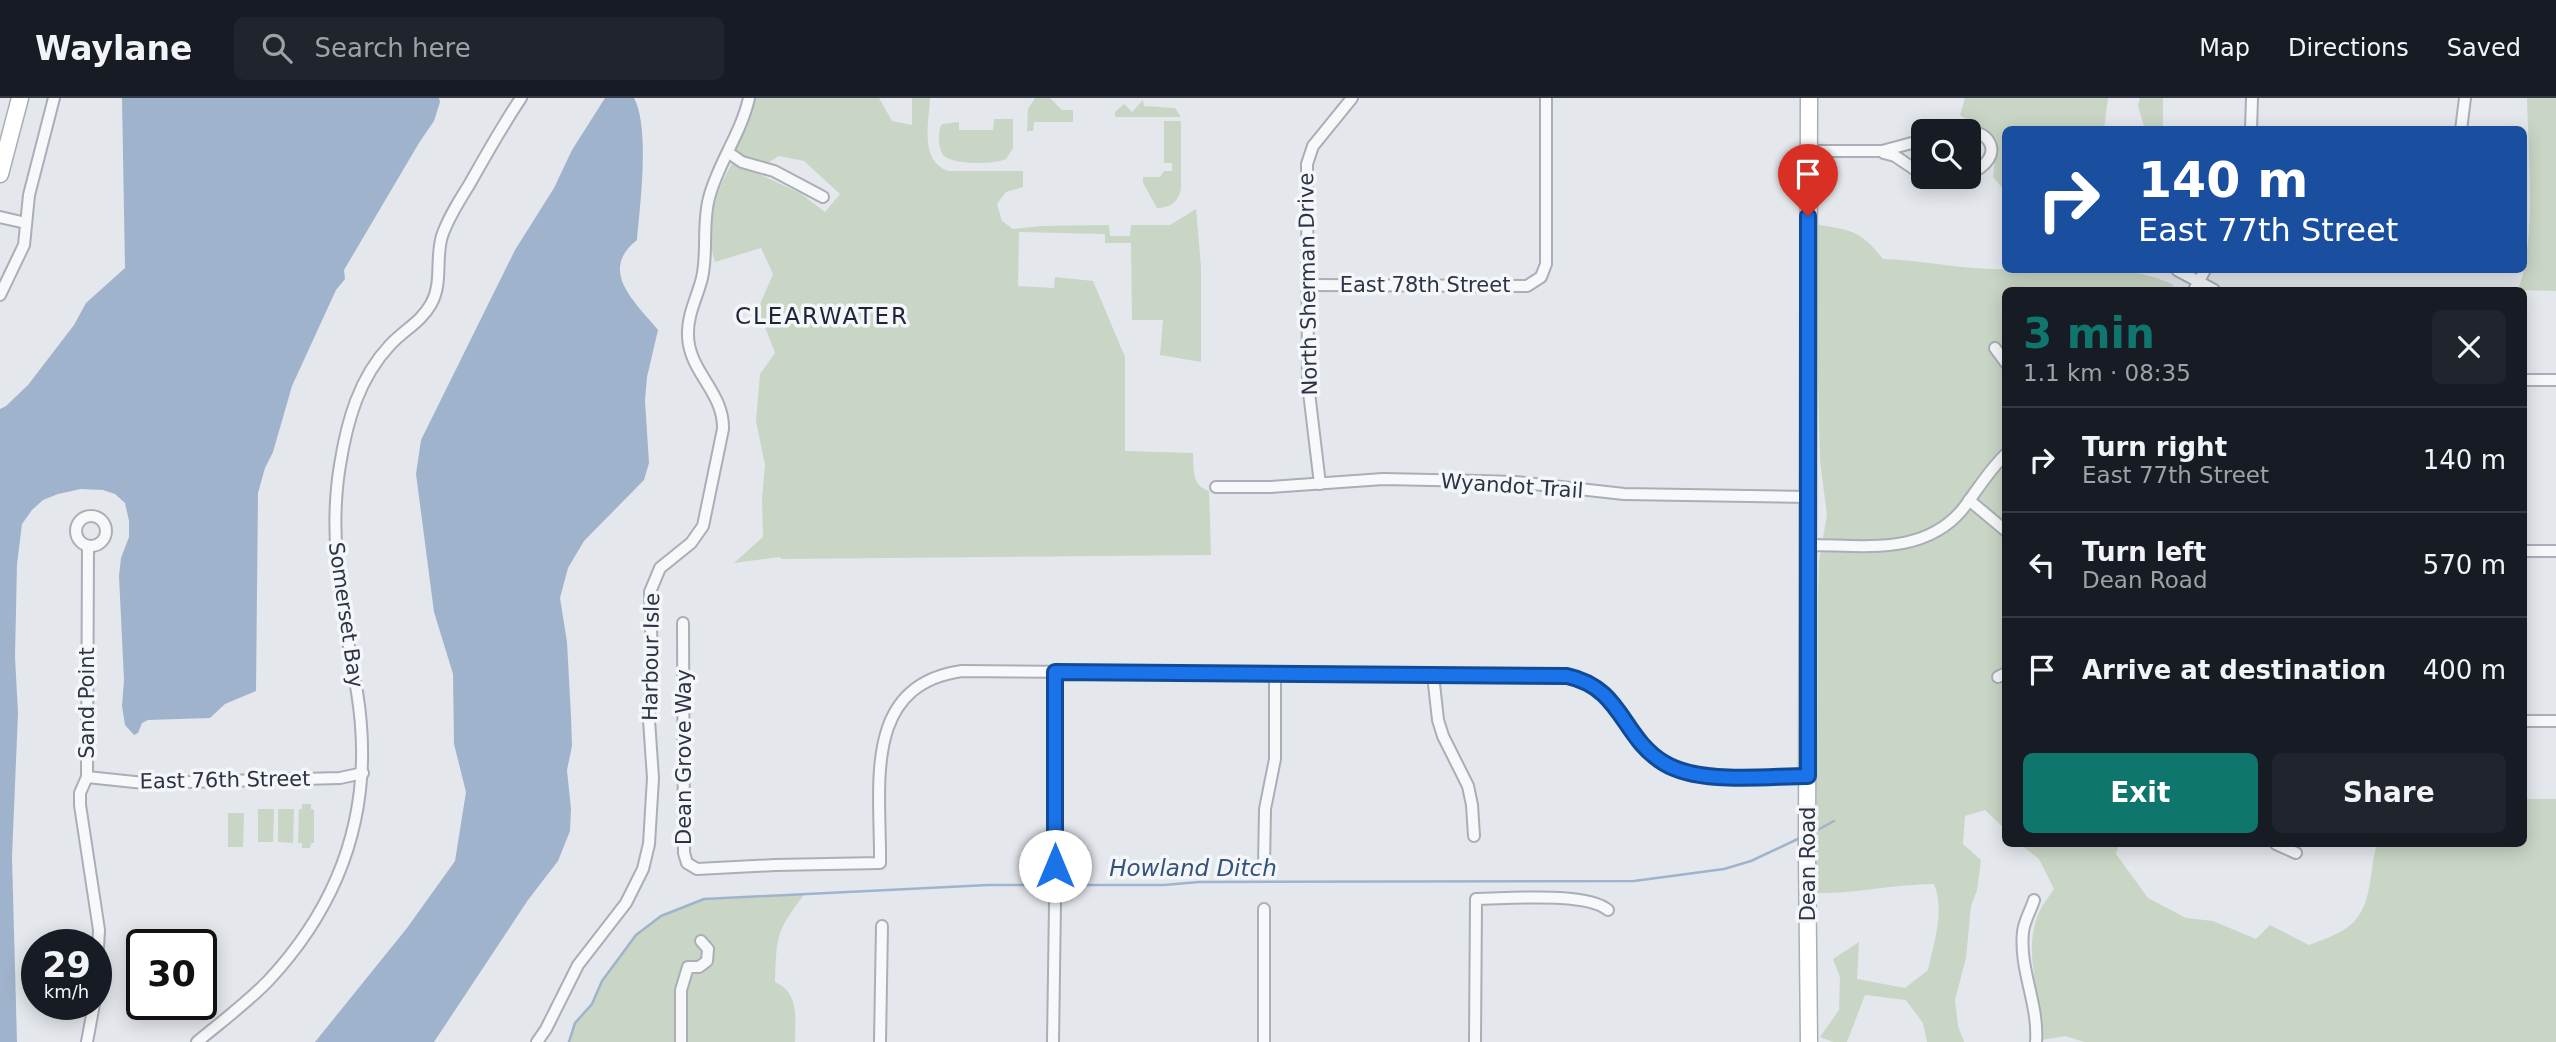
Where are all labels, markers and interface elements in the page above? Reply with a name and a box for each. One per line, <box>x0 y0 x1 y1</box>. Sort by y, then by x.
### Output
search box <box>234 17 724 80</box>
text: Waylane <box>35 29 192 68</box>
icon: search <box>258 29 296 67</box>
text: Search here <box>314 33 471 63</box>
text: Map <box>2199 34 2250 62</box>
text: Directions <box>2288 34 2409 62</box>
text: Saved <box>2447 34 2521 62</box>
map controls <box>1911 119 1981 189</box>
button: search <box>1911 119 1981 189</box>
pin <box>1778 144 1838 216</box>
text: 140 m <box>2138 152 2308 209</box>
icon: right <box>2023 154 2114 245</box>
icon: arrive <box>1789 155 1827 193</box>
street label: North Sherman Drive <box>1294 173 1322 395</box>
text: East 77th Street <box>2138 211 2398 249</box>
street label: East 78th Street <box>1340 273 1510 297</box>
district label: CLEARWATER <box>735 303 909 329</box>
text: 3 min <box>2023 309 2155 358</box>
button: close <box>2432 310 2506 384</box>
text: 1.1 km · 08:35 <box>2023 360 2191 386</box>
text: Turn right <box>2082 432 2227 462</box>
icon: right <box>2023 441 2061 479</box>
text: 140 m <box>2423 445 2506 475</box>
text: East 77th Street <box>2082 462 2269 488</box>
street label: Wyandot Trail <box>1440 469 1584 503</box>
text: Turn left <box>2082 537 2206 567</box>
street label: Somerset Bay <box>324 541 368 689</box>
icon: left <box>2023 546 2061 584</box>
text: 570 m <box>2423 550 2506 580</box>
text: Dean Road <box>2082 567 2208 593</box>
street label: Harbour Isle <box>638 593 664 721</box>
street label: Sand Point <box>75 647 99 759</box>
icon: arrive <box>2023 651 2061 689</box>
text: Arrive at destination <box>2082 655 2386 685</box>
text: 400 m <box>2423 655 2506 685</box>
street label: Dean Grove Way <box>672 669 696 845</box>
button: Exit <box>2023 753 2258 833</box>
button: Share <box>2272 753 2506 833</box>
street label: East 76th Street <box>139 767 311 793</box>
street label: Dean Road <box>1796 807 1820 921</box>
position arrow <box>1018 829 1092 903</box>
water label: Howland Ditch <box>1109 855 1277 881</box>
speed limit sign: 30 <box>126 929 217 1020</box>
text: 29 <box>42 945 91 985</box>
text: km/h <box>44 981 89 1002</box>

